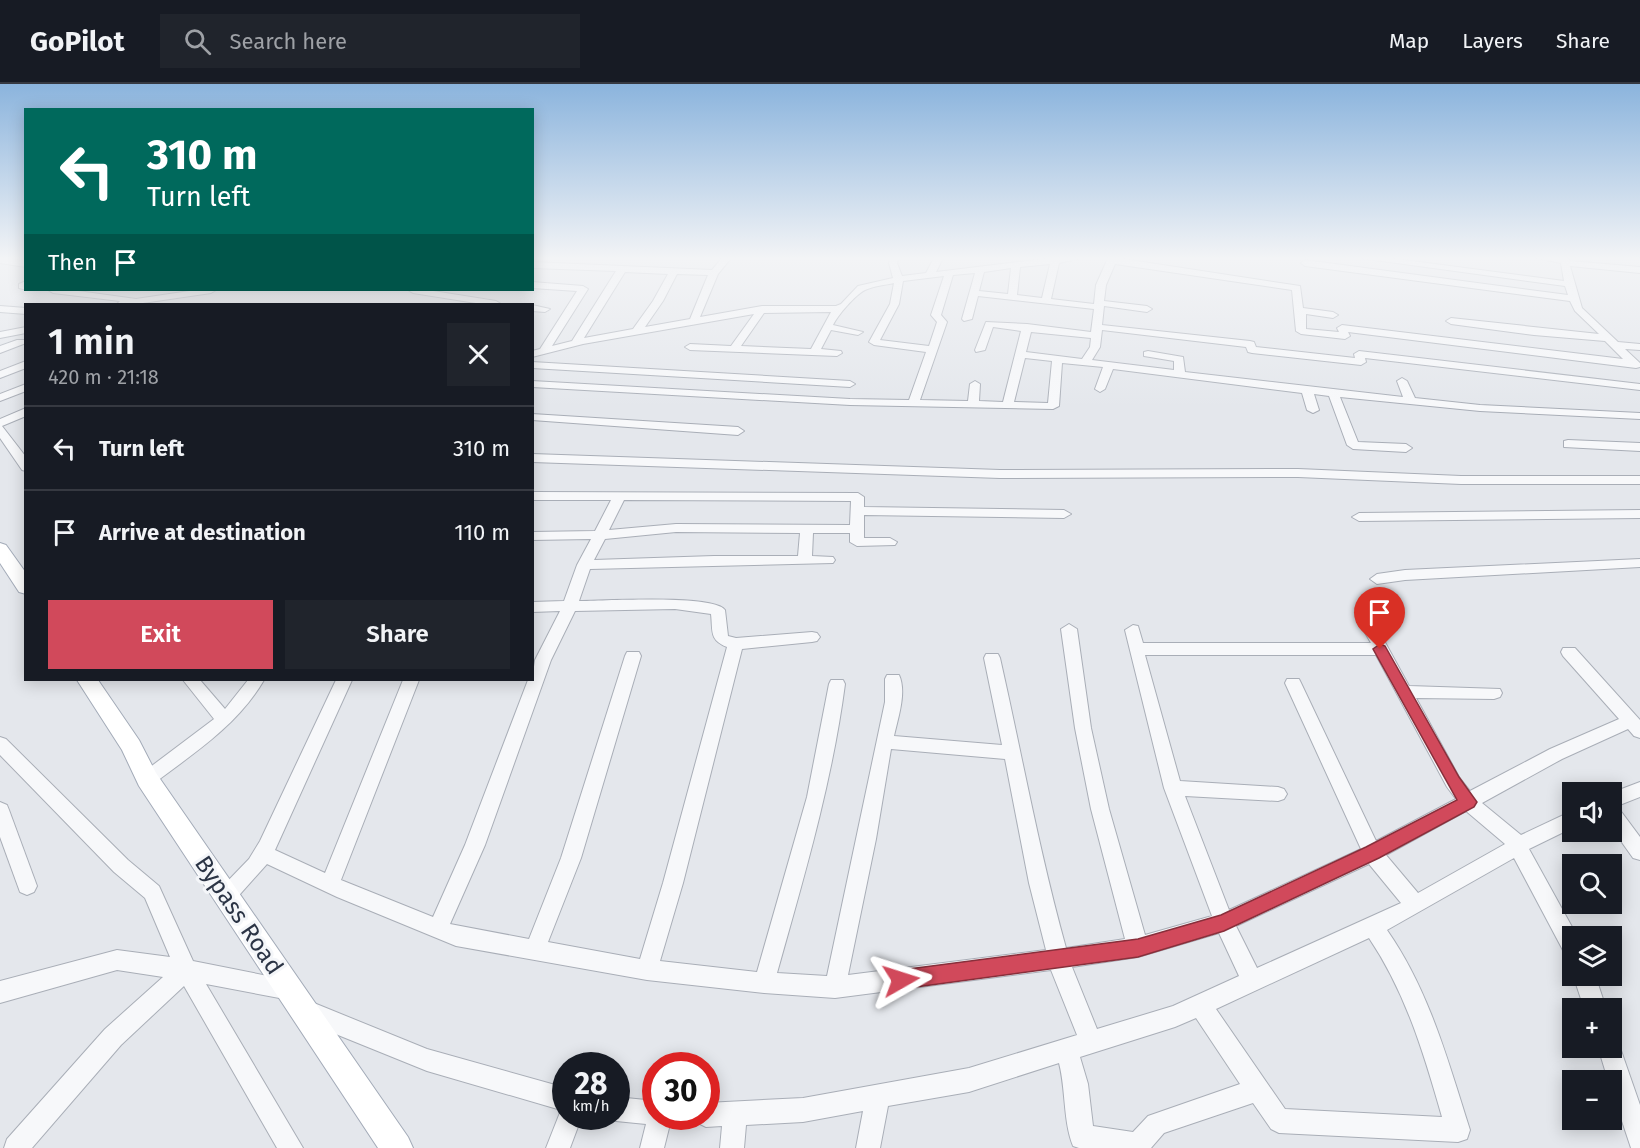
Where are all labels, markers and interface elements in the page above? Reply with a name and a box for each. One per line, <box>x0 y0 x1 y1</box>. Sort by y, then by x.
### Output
search box <box>160 14 580 68</box>
text: GoPilot <box>30 25 124 58</box>
icon: search <box>181 25 214 58</box>
text: Search here <box>229 28 347 55</box>
text: Map <box>1389 28 1429 54</box>
text: Layers <box>1462 28 1523 54</box>
text: Share <box>1556 28 1610 54</box>
text: 310 m <box>147 130 257 180</box>
icon: left <box>48 132 126 210</box>
text: Turn left <box>147 181 250 213</box>
icon: arrive <box>109 246 142 279</box>
text: Then <box>48 249 97 276</box>
text: 1 min <box>48 320 135 364</box>
button: close <box>447 323 510 386</box>
text: 420 m · 21:18 <box>48 365 159 389</box>
icon: left <box>48 432 81 465</box>
text: Turn left <box>99 435 184 462</box>
text: 310 m <box>453 435 510 462</box>
icon: arrive <box>48 516 81 549</box>
text: Arrive at destination <box>99 519 306 546</box>
text: 110 m <box>454 519 510 546</box>
pin <box>1354 587 1405 649</box>
icon: arrive <box>1363 596 1396 629</box>
button: Exit <box>48 600 273 669</box>
button: Share <box>285 600 510 669</box>
map controls <box>1562 782 1622 1130</box>
button: sound <box>1562 782 1622 842</box>
street label: Bypass Road <box>189 850 289 980</box>
button: search <box>1562 854 1622 914</box>
button: layers <box>1562 926 1622 986</box>
position arrow <box>869 948 933 1012</box>
button: + <box>1562 998 1622 1058</box>
speed limit sign: 30 <box>642 1052 720 1130</box>
text: 28 <box>575 1066 607 1102</box>
button: − <box>1562 1070 1622 1130</box>
text: km/h <box>572 1097 610 1115</box>

